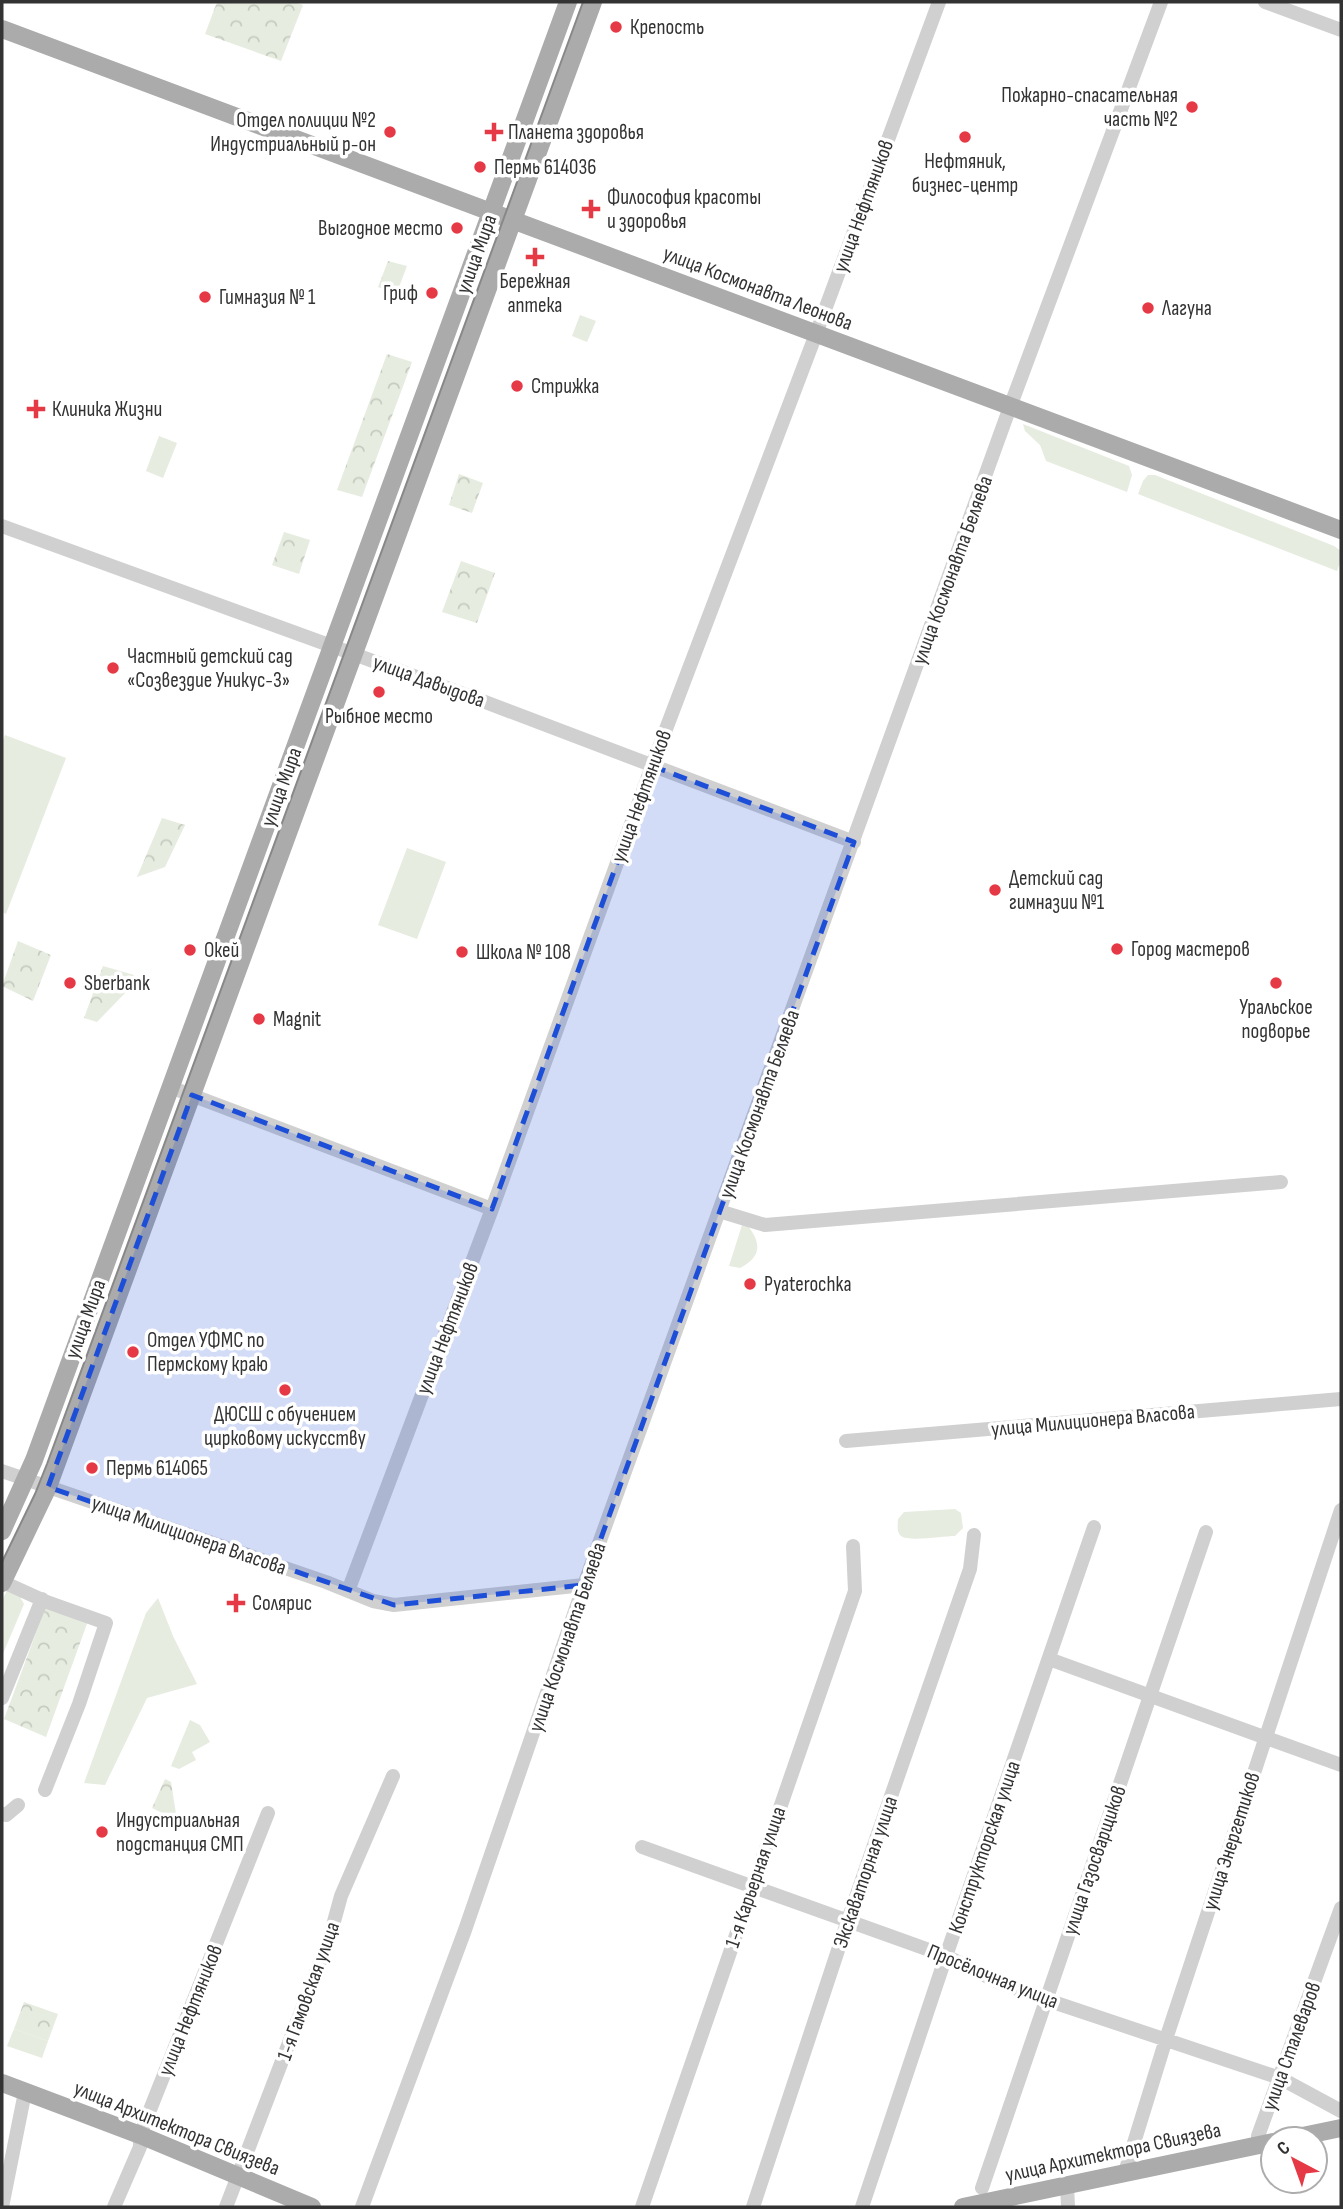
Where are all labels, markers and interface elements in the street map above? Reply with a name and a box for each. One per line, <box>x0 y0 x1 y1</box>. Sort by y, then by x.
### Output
place label: Крепость <box>630 15 704 40</box>
marker: Крепость <box>608 19 624 35</box>
place label: Пожарно-спасательная часть №2 <box>1001 83 1178 132</box>
marker: Пожарно-спасательная часть №2 <box>1184 99 1200 115</box>
place label: Отдел полиции №2 Индустриальный р-он <box>210 108 376 157</box>
place label: Планета здоровья <box>508 120 644 145</box>
marker: Отдел полиции №2 Индустриальный р-он <box>382 124 398 140</box>
marker: Планета здоровья <box>486 124 502 140</box>
marker: Нефтяник, бизнес-центр <box>957 129 973 145</box>
street label: улица Нефтяников <box>828 136 899 276</box>
place label: Нефтяник, бизнес-центр <box>912 149 1018 198</box>
place label: Пермь 614036 <box>494 155 596 180</box>
marker: Пермь 614036 <box>472 159 488 175</box>
place label: Философия красоты и здоровья <box>607 185 761 234</box>
marker: Философия красоты и здоровья <box>581 199 601 219</box>
street label: улица Мира <box>451 211 502 297</box>
place label: Выгодное место <box>318 216 443 241</box>
marker: Выгодное место <box>449 220 465 236</box>
street label: улица Космонавта Леонова <box>660 241 856 336</box>
marker: Бережная аптека <box>527 249 543 265</box>
place label: Бережная аптека <box>499 269 571 318</box>
place label: Гриф <box>383 281 418 306</box>
place label: Гимназия № 1 <box>219 285 316 310</box>
marker: Гриф <box>424 285 440 301</box>
marker: Гимназия № 1 <box>197 289 213 305</box>
place label: Лагуна <box>1161 296 1212 321</box>
marker: Лагуна <box>1140 300 1156 316</box>
place label: Стрижка <box>531 374 599 399</box>
marker: Стрижка <box>509 378 525 394</box>
place label: Клиника Жизни <box>52 397 162 422</box>
marker: Клиника Жизни <box>26 399 46 419</box>
street label: улица Космонавта Беляева <box>907 473 998 668</box>
place label: Частный детский сад «Созвездие Уникус-3» <box>127 644 293 693</box>
street label: улица Давыдова <box>369 650 488 713</box>
marker: Частный детский сад «Созвездие Уникус-3» <box>105 660 121 676</box>
marker: Рыбное место <box>371 684 387 700</box>
place label: Рыбное место <box>325 704 433 729</box>
street label: улица Нефтяников <box>606 726 677 866</box>
street label: улица Мира <box>256 744 307 830</box>
place label: Детский сад гимназии №1 <box>1009 866 1105 915</box>
marker: Детский сад гимназии №1 <box>987 882 1003 898</box>
place label: Город мастеров <box>1131 937 1250 962</box>
place label: Окей <box>204 938 239 963</box>
place label: Школа № 108 <box>476 940 571 965</box>
marker: Город мастеров <box>1109 941 1125 957</box>
marker: Окей <box>182 942 198 958</box>
marker: Школа № 108 <box>454 944 470 960</box>
place label: Sberbank <box>84 971 150 996</box>
marker: Sberbank <box>62 975 78 991</box>
marker: Уральское подворье <box>1268 975 1284 991</box>
place label: Уральское подворье <box>1239 995 1313 1044</box>
place label: Magnit <box>273 1007 321 1032</box>
street label: улица Космонавта Беляева <box>714 1007 805 1202</box>
marker: Magnit <box>251 1011 267 1027</box>
street label: улица Нефтяников <box>411 1259 484 1398</box>
place label: Pyaterochka <box>764 1272 852 1297</box>
street label: улица Мира <box>60 1276 111 1362</box>
marker: Pyaterochka <box>742 1276 758 1292</box>
place label: Отдел УФМС по Пермскому краю <box>147 1328 268 1377</box>
marker: Отдел УФМС по Пермскому краю <box>125 1344 141 1360</box>
marker: ДЮСШ с обучением цирковому искусству <box>277 1382 293 1398</box>
street label: улица Милиционера Власова <box>990 1399 1196 1442</box>
place label: ДЮСШ с обучением цирковому искусству <box>204 1402 366 1451</box>
place label: Пермь 614065 <box>106 1456 208 1481</box>
marker: Пермь 614065 <box>84 1460 100 1476</box>
street label: улица Милиционера Власова <box>88 1490 289 1581</box>
street label: улица Космонавта Беляева <box>523 1539 612 1735</box>
place label: Солярис <box>252 1591 312 1616</box>
marker: Солярис <box>226 1593 246 1613</box>
street label: Конструкторская улица <box>943 1758 1026 1937</box>
street label: улица Энергетиков <box>1197 1769 1266 1913</box>
street label: улица Газосварщиков <box>1057 1782 1132 1938</box>
street label: Экскаваторная улица <box>828 1793 903 1951</box>
street label: 1-я Карьерная улица <box>720 1803 791 1951</box>
place label: Индустриальная подстанция СМП <box>116 1808 244 1857</box>
marker: Индустриальная подстанция СМП <box>94 1824 110 1840</box>
street label: 1-я Гамовская улица <box>272 1919 345 2064</box>
street label: Просёлочная улица <box>924 1939 1062 2014</box>
street label: улица Нефтяников <box>153 1941 228 2079</box>
street label: улица Сталеваров <box>1257 1979 1326 2114</box>
street label: улица Архитектора Свиязева <box>70 2076 283 2181</box>
street label: улица Архитектора Свиязева <box>1003 2117 1223 2188</box>
north arrow <box>1259 2125 1329 2195</box>
text: С <box>1273 2136 1295 2160</box>

